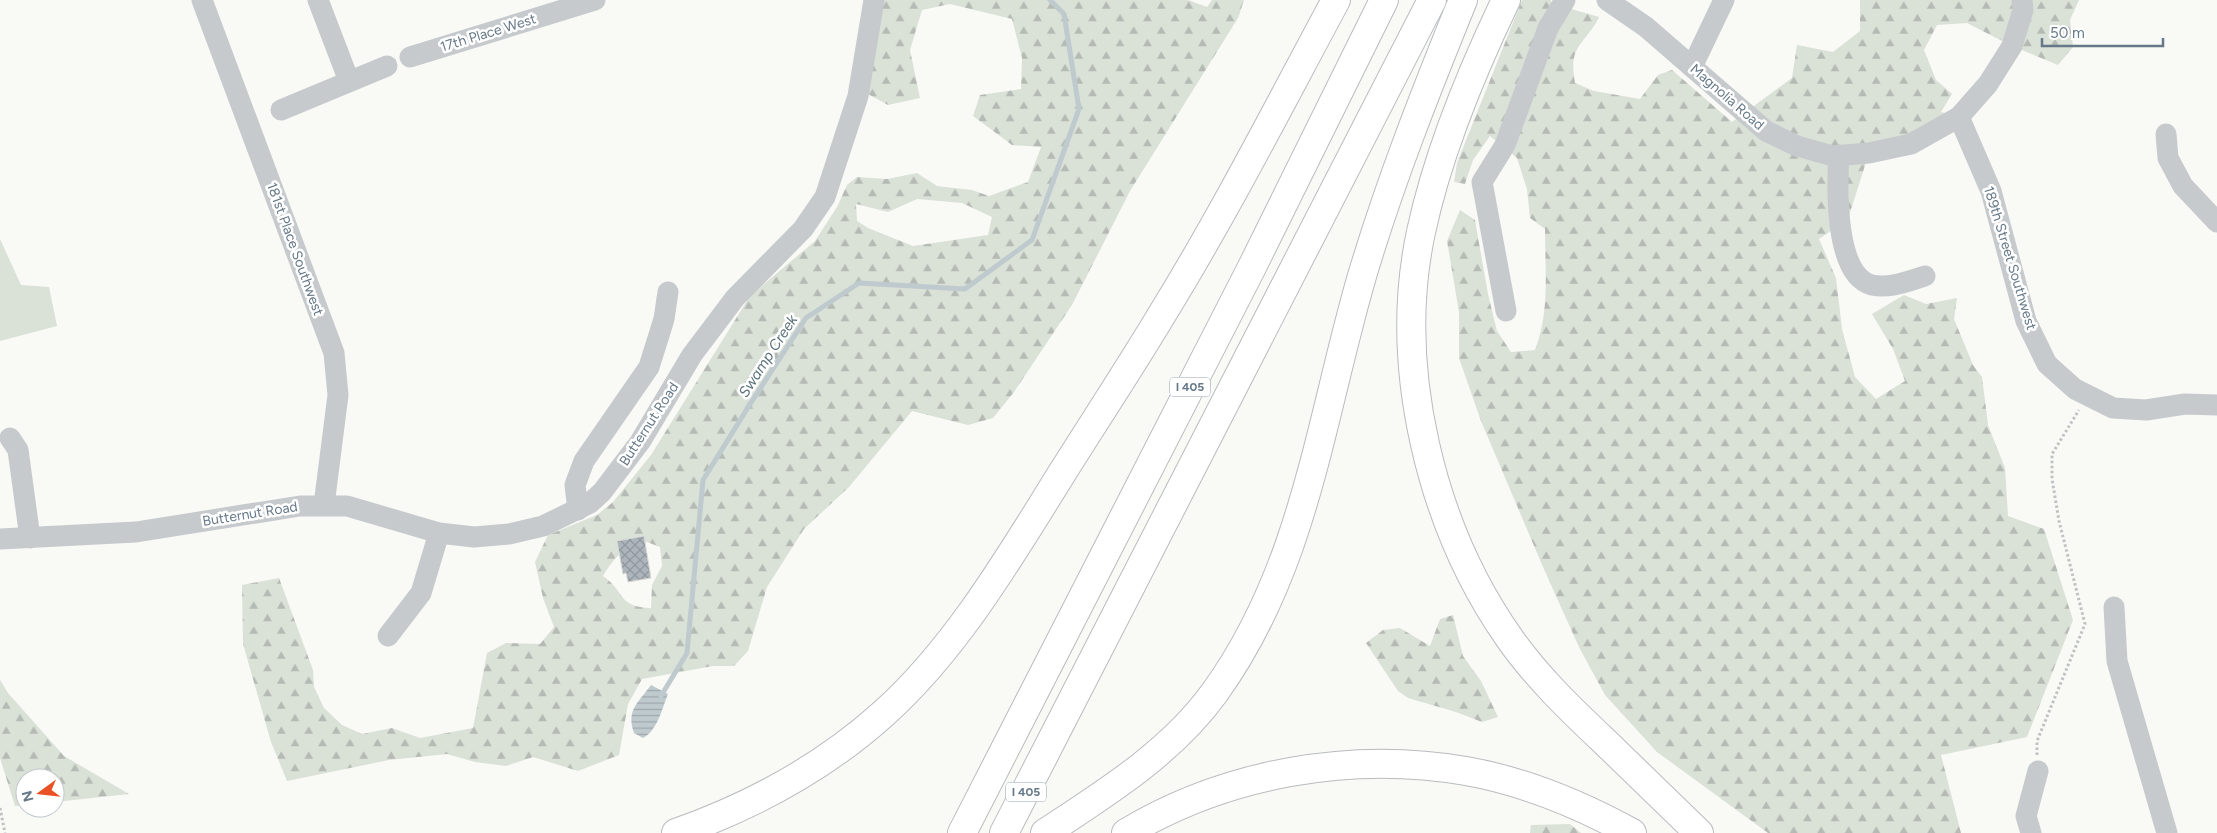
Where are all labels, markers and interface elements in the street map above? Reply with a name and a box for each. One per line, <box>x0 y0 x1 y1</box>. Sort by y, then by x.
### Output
street label: 17th Place West <box>438 10 538 56</box>
scale bar <box>2042 15 2163 47</box>
text: 50 m <box>2050 24 2085 42</box>
street label: Magnolia Road <box>1687 60 1767 134</box>
street label: 181st Place Southwest <box>263 180 327 318</box>
street label: 189th Street Southwest <box>1980 184 2040 332</box>
water label: Swamp Creek <box>735 311 802 401</box>
road number: I 405 <box>1170 378 1210 397</box>
street label: Butternut Road <box>616 379 682 469</box>
street label: Butternut Road <box>201 498 299 530</box>
north arrow <box>15 768 65 818</box>
road number: I 405 <box>1006 782 1046 802</box>
text: N <box>18 789 38 804</box>

